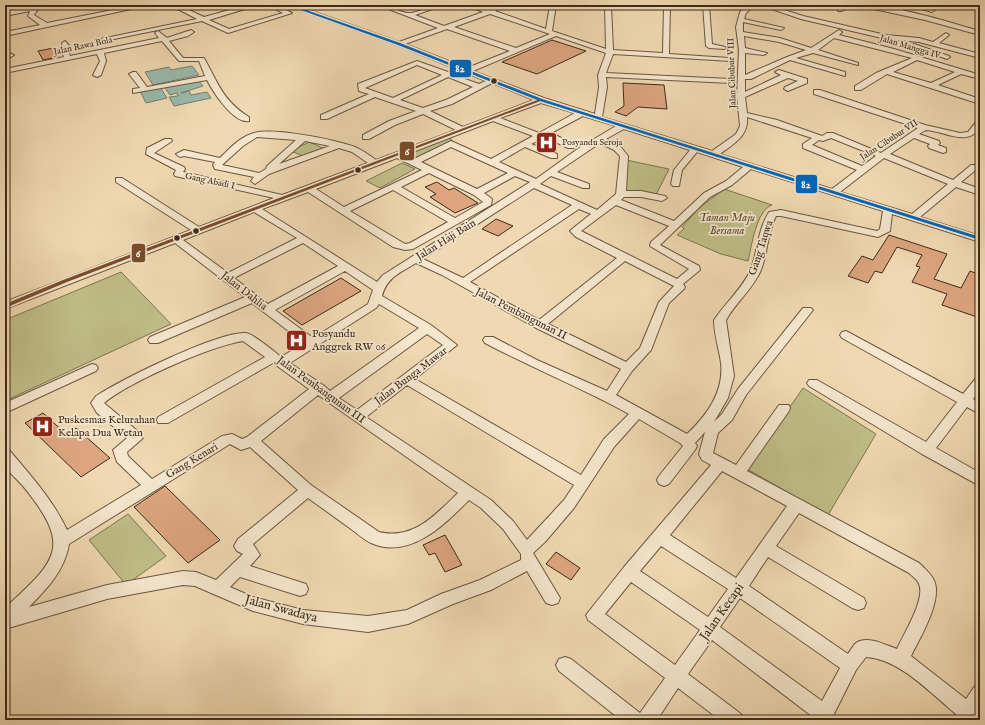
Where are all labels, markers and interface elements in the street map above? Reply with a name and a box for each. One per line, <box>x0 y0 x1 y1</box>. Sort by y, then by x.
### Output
street label: Jalan Mangga IV <box>877 32 943 62</box>
street label: Jalan Rawa Bola <box>52 34 114 58</box>
street label: Jalan Cibubur VIII <box>725 37 739 110</box>
line badge: 82 <box>449 59 472 78</box>
text: 82 <box>455 62 466 76</box>
unlabelled marker <box>489 76 499 86</box>
street label: Jalan Cibubur VII <box>857 117 920 163</box>
hospital icon: Posyandu Seroja <box>533 129 559 155</box>
place label: Posyandu Seroja <box>562 137 623 148</box>
line badge: 6 <box>399 141 415 161</box>
text: 6 <box>405 145 411 159</box>
unlabelled marker <box>353 165 363 175</box>
street label: Gang Abadi I <box>184 170 236 192</box>
line badge: 82 <box>795 174 818 194</box>
text: 82 <box>801 178 812 192</box>
park label: Taman Maju Bersama <box>699 211 755 238</box>
street label: Jalan Haji Bain <box>412 216 479 265</box>
street label: Gang Taqwa <box>746 218 777 277</box>
unlabelled marker <box>191 226 201 236</box>
unlabelled marker <box>172 233 182 243</box>
line badge: 6 <box>131 243 146 263</box>
text: 6 <box>136 247 142 261</box>
street label: Jalan Dahlia <box>216 267 270 314</box>
street label: Jalan Pembangunan II <box>471 284 570 343</box>
hospital icon: Posyandu Anggrek RW 06 <box>283 327 309 353</box>
place label: Posyandu Anggrek RW 06 <box>311 327 386 354</box>
street label: Jalan Bunga Mawar <box>370 344 450 409</box>
street label: Jalan Pembangunan III <box>272 352 368 427</box>
hospital icon: Puskesmas Kelurahan Kelapa Dua Wetan <box>30 413 56 439</box>
place label: Puskesmas Kelurahan Kelapa Dua Wetan <box>58 413 155 440</box>
street label: Gang Kenari <box>163 440 221 482</box>
street label: Jalan Kecapi <box>695 579 748 646</box>
street label: Jalan Swadaya <box>241 591 320 627</box>

